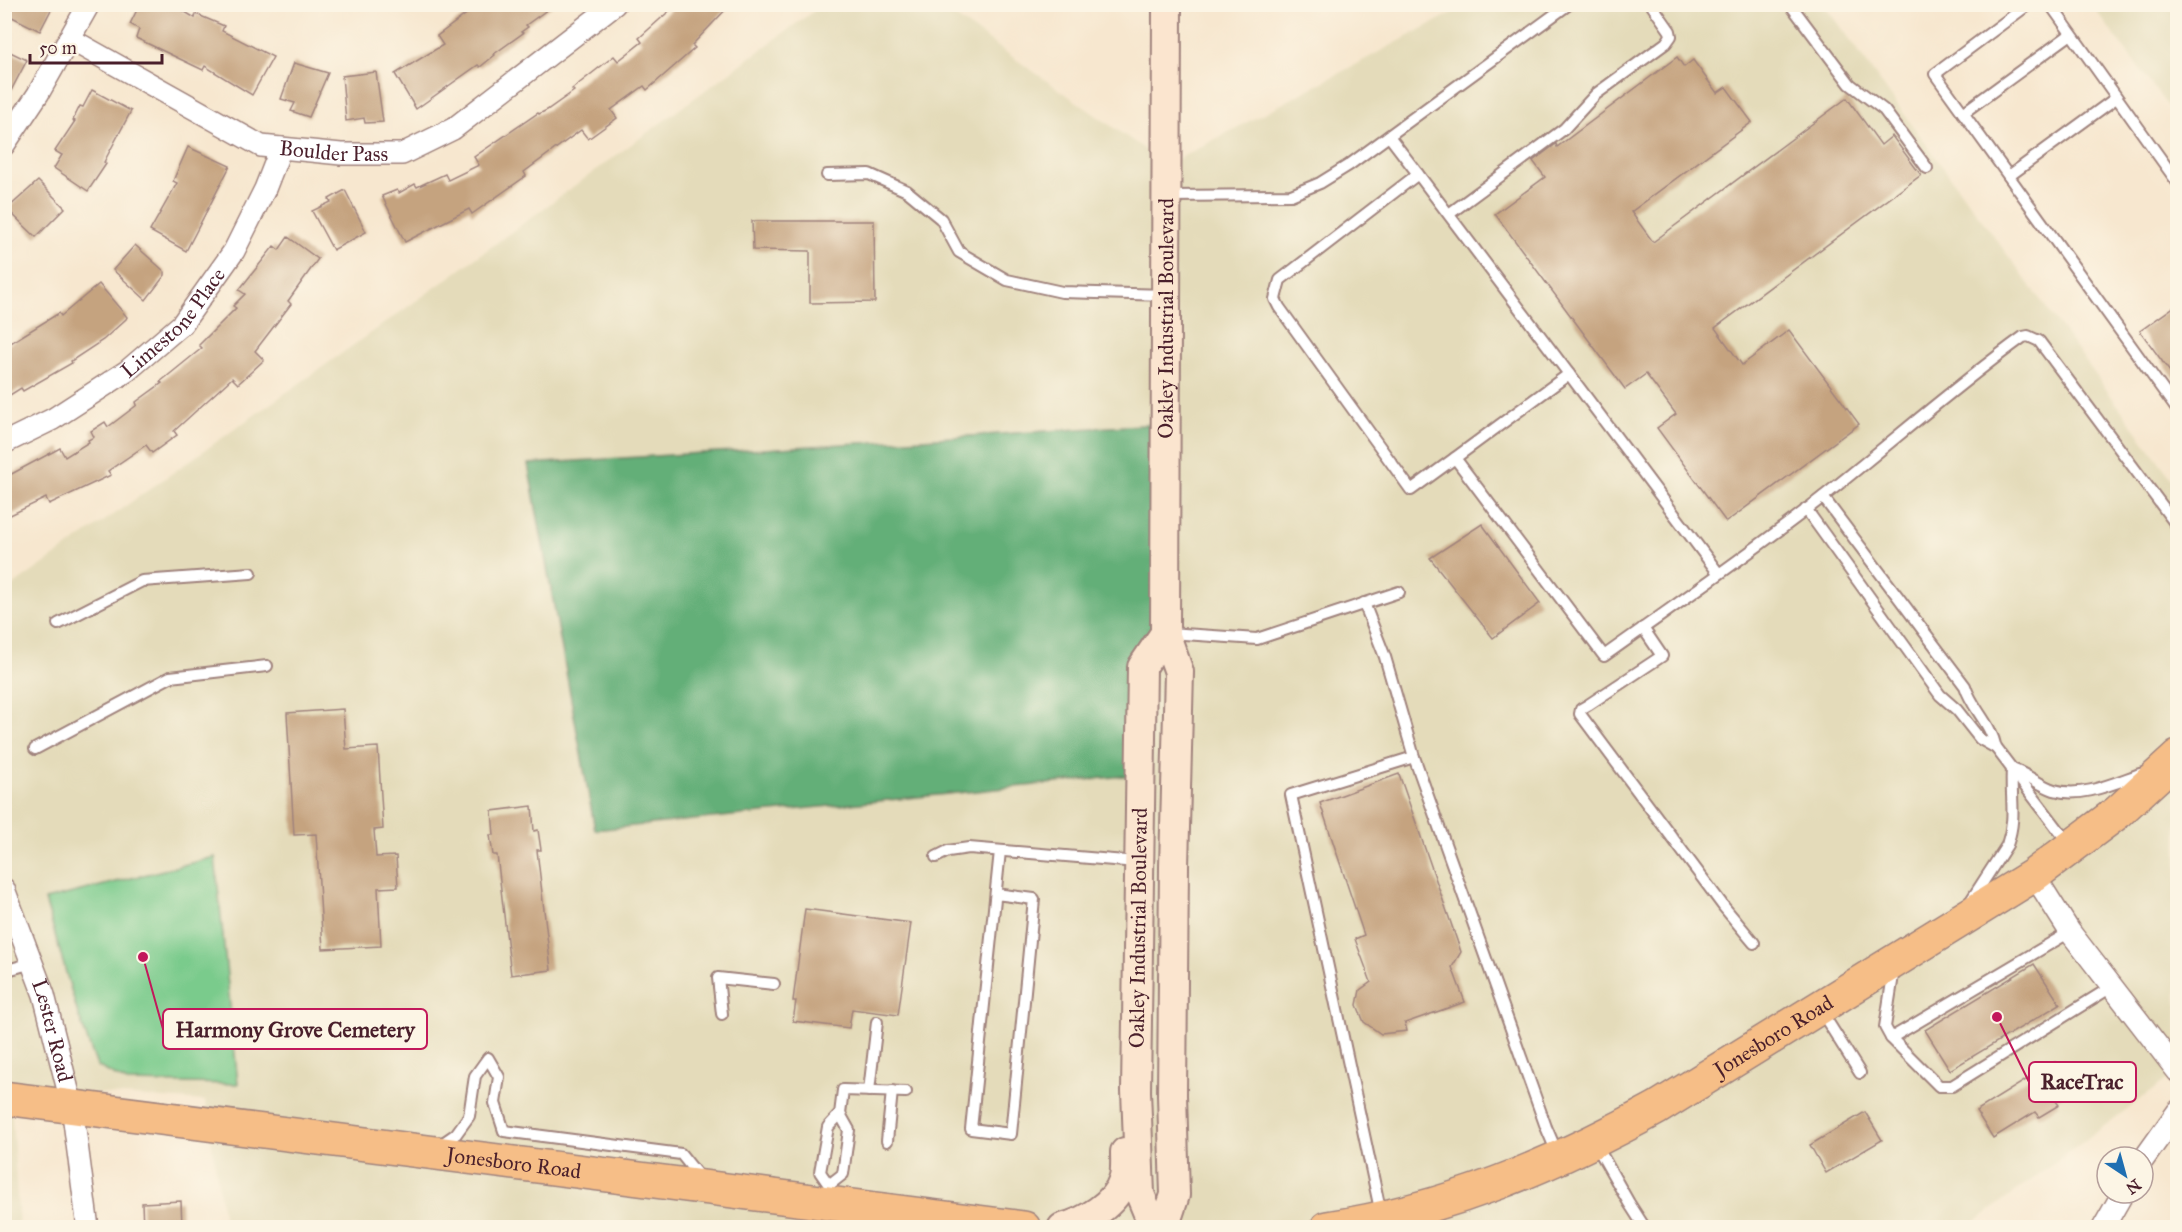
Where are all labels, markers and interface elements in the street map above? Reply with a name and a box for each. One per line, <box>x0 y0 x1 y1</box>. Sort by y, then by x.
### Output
scale bar <box>30 27 162 65</box>
text: 50 m <box>39 37 77 59</box>
street label: Boulder Pass <box>278 135 388 167</box>
street label: Oakley Industrial Boulevard <box>1153 198 1179 439</box>
street label: Limestone Place <box>116 262 231 383</box>
street label: Oakley Industrial Boulevard <box>1124 807 1153 1048</box>
street label: Lester Road <box>26 975 79 1085</box>
street label: Jonesboro Road <box>1707 989 1838 1084</box>
callout: Harmony Grove Cemetery <box>163 1009 427 1049</box>
text: Harmony Grove Cemetery <box>175 1016 416 1043</box>
callout: RaceTrac <box>2029 1062 2136 1102</box>
text: RaceTrac <box>2041 1068 2124 1095</box>
street label: Jonesboro Road <box>443 1141 583 1184</box>
north arrow <box>2095 1145 2155 1205</box>
text: N <box>2122 1175 2145 1199</box>

